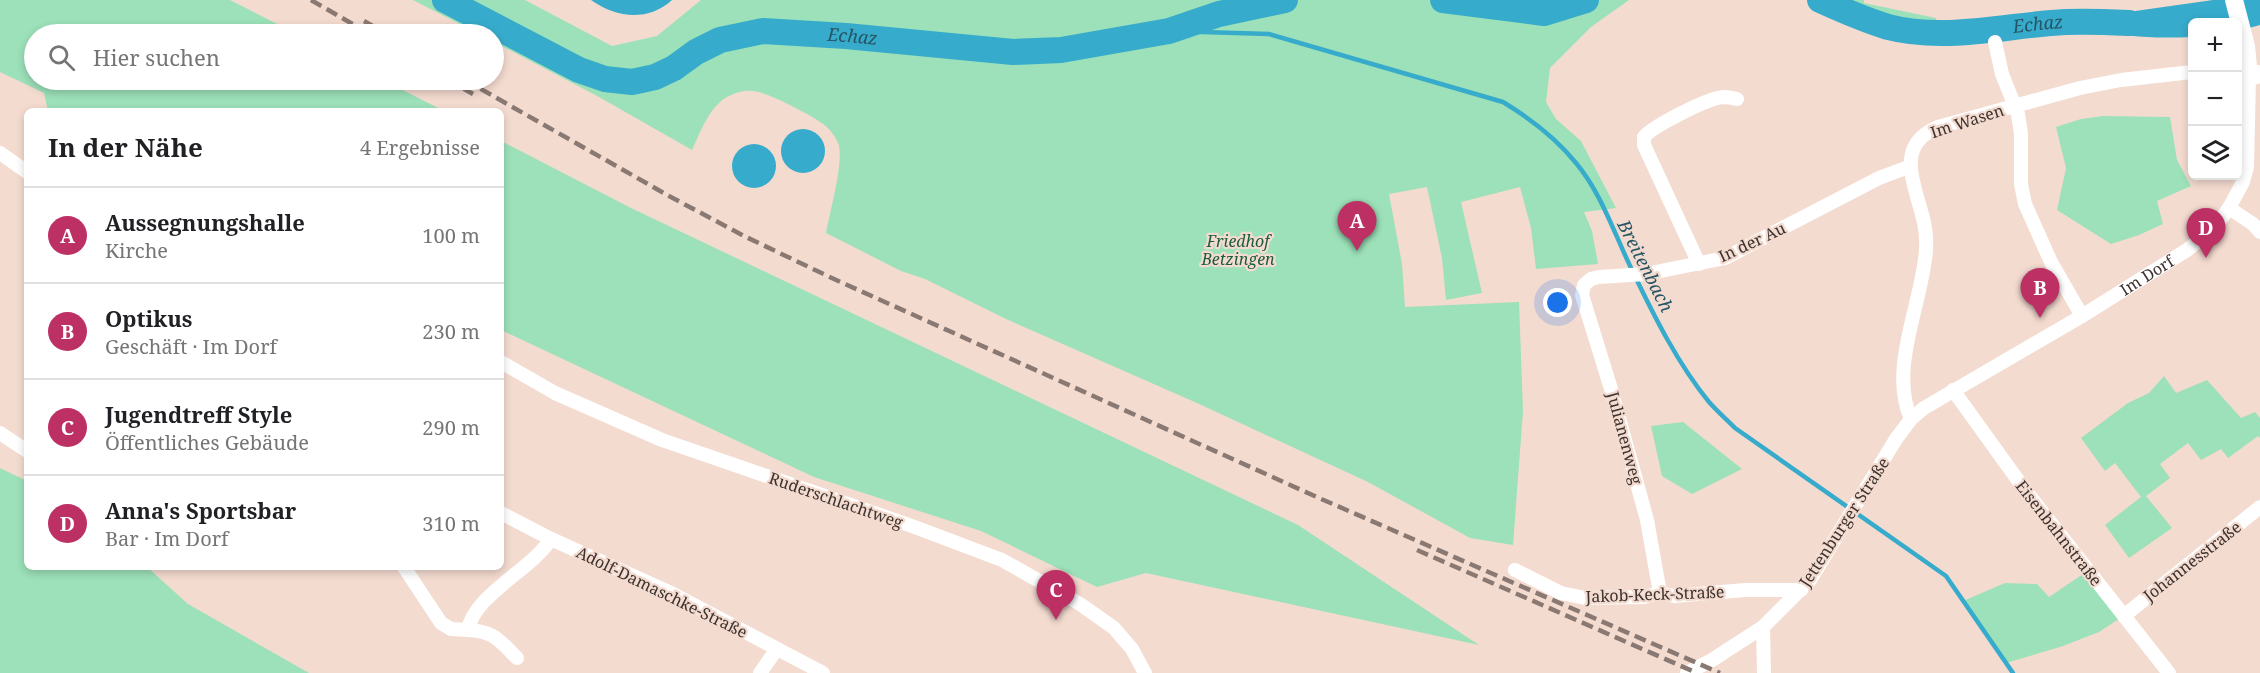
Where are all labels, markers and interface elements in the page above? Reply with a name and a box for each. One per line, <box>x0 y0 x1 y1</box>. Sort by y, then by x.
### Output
water label: Echaz <box>2010 9 2064 38</box>
map controls <box>2188 18 2242 180</box>
button: + <box>2188 18 2242 72</box>
water label: Echaz <box>826 22 879 50</box>
search box <box>24 24 504 90</box>
icon: search <box>45 41 78 74</box>
text: Hier suchen <box>93 42 220 72</box>
button: − <box>2188 72 2242 126</box>
street label: Im Wasen <box>1928 99 2006 143</box>
button: layers <box>2188 126 2242 180</box>
text: In der Nähe <box>48 129 203 165</box>
text: 4 Ergebnisse <box>360 134 480 161</box>
pin: A <box>1338 202 1376 251</box>
text: Aussegnungshalle <box>105 207 305 237</box>
pin: D <box>2186 208 2226 258</box>
water label: Breitenbach <box>1612 214 1680 316</box>
street label: In der Au <box>1715 217 1789 267</box>
text: A <box>60 222 75 249</box>
text: 100 m <box>422 222 480 249</box>
park label: Friedhof Betzingen <box>1200 230 1275 270</box>
text: Kirche <box>105 237 168 264</box>
street label: Im Dorf <box>2116 249 2180 300</box>
pin: B <box>2020 268 2060 318</box>
your location <box>1543 288 1572 317</box>
text: Optikus <box>105 303 192 333</box>
text: B <box>61 318 74 345</box>
text: 230 m <box>422 318 480 345</box>
text: Geschäft · Im Dorf <box>105 333 277 360</box>
street label: Julianenweg <box>1602 388 1648 487</box>
text: Jugendtreff Style <box>105 399 292 429</box>
text: C <box>61 414 74 441</box>
text: 290 m <box>422 414 480 441</box>
text: Öffentliches Gebäude <box>105 429 309 456</box>
street label: Jettenburger Straße <box>1793 453 1894 592</box>
street label: Ruderschlachtweg <box>766 467 906 533</box>
street label: Eisenbahnstraße <box>2011 476 2107 590</box>
text: Anna's Sportsbar <box>105 495 296 525</box>
text: D <box>60 510 75 537</box>
text: 310 m <box>422 510 480 537</box>
street label: Johannesstraße <box>2138 516 2245 607</box>
text: Bar · Im Dorf <box>105 525 228 552</box>
street label: Adolf-Damaschke-Straße <box>573 541 751 643</box>
pin: C <box>1036 570 1076 620</box>
street label: Jakob-Keck-Straße <box>1584 581 1725 607</box>

